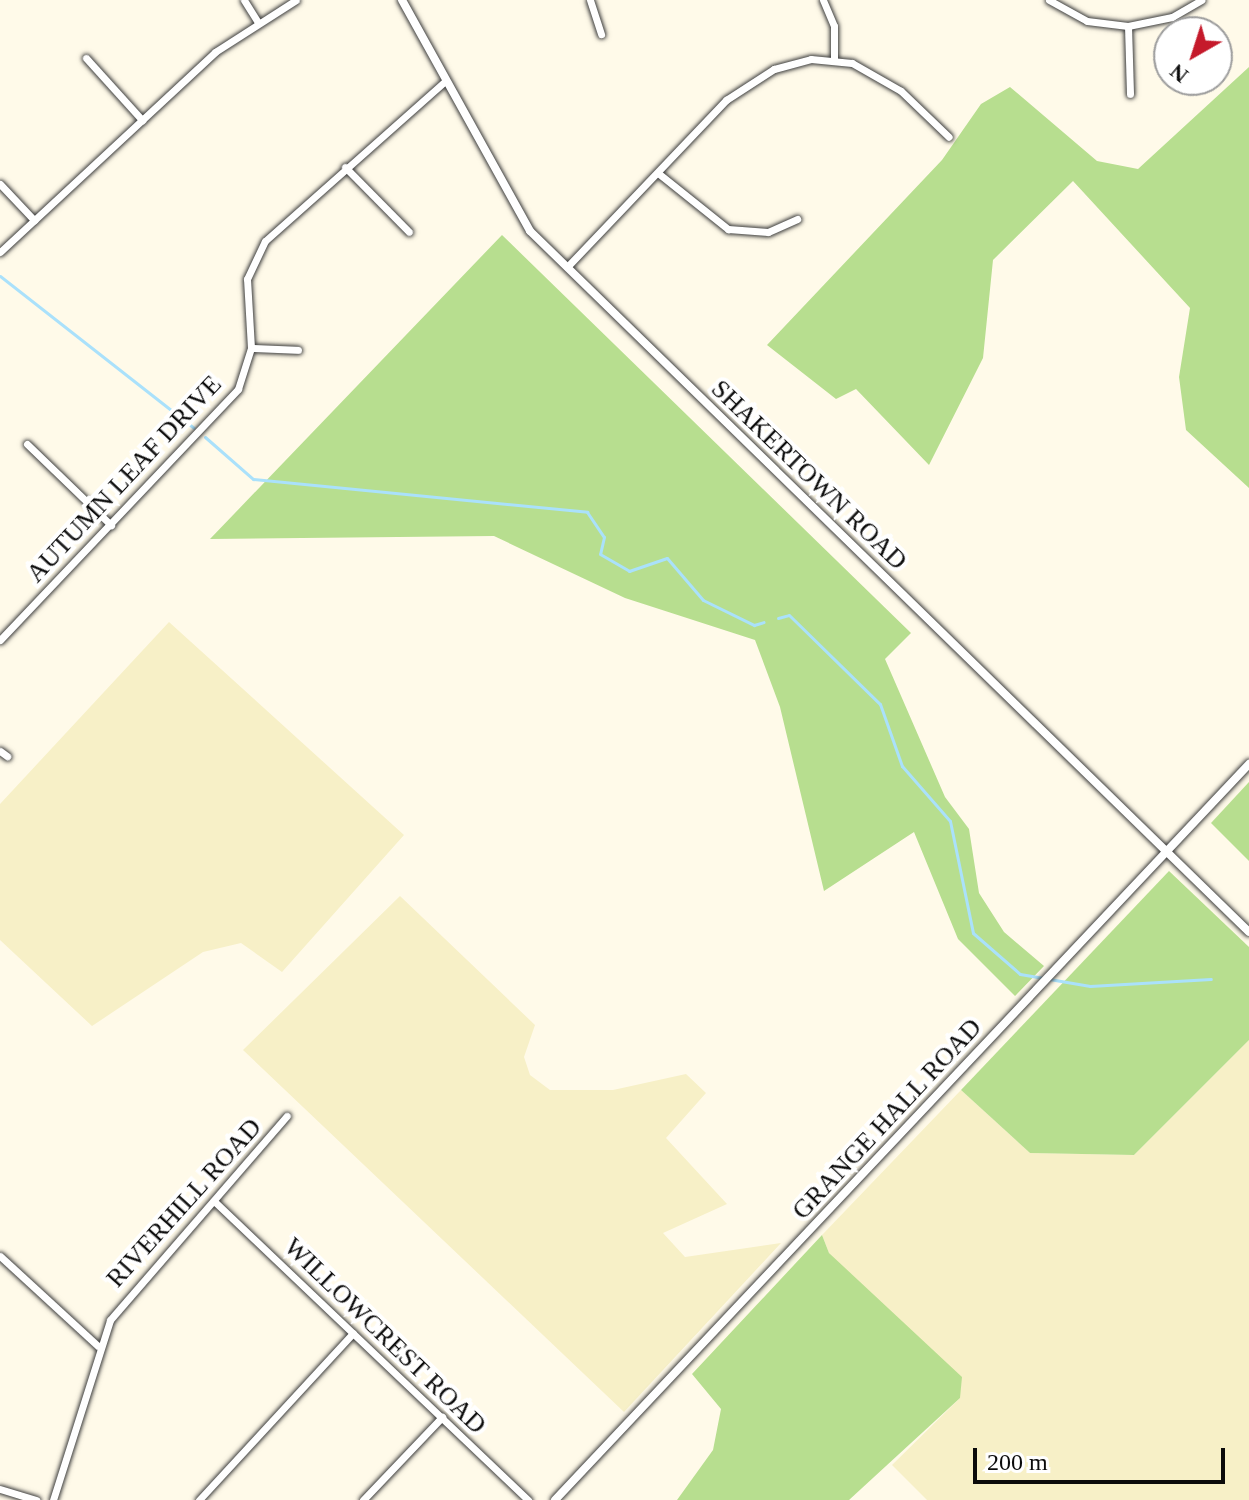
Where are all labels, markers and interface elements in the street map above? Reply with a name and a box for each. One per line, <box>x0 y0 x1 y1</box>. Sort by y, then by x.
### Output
north arrow <box>1153 16 1233 96</box>
text: N <box>1165 59 1193 88</box>
street label: AUTUMN LEAF DRIVE <box>20 369 228 589</box>
street label: SHAKERTOWN ROAD <box>705 373 913 577</box>
street label: GRANGE HALL ROAD <box>785 1012 989 1226</box>
street label: RIVERHILL ROAD <box>100 1112 268 1294</box>
street label: WILLOWCREST ROAD <box>277 1231 493 1441</box>
scale bar <box>977 1432 1229 1482</box>
text: 200 m <box>987 1449 1048 1475</box>

